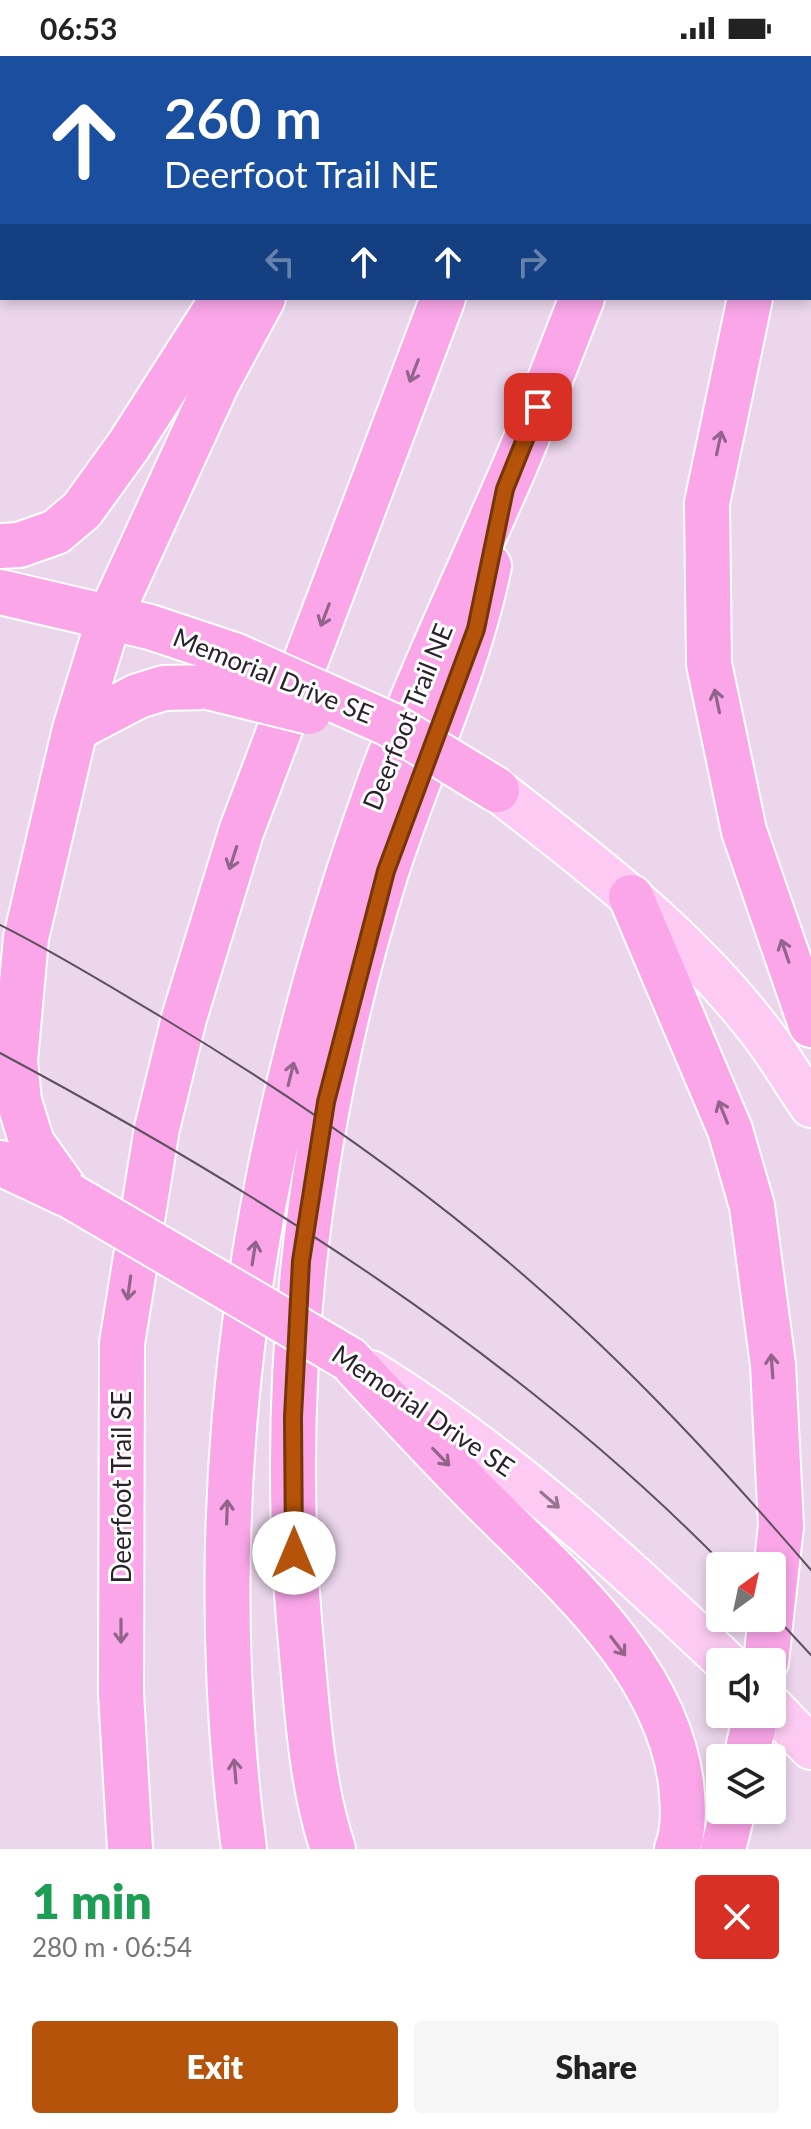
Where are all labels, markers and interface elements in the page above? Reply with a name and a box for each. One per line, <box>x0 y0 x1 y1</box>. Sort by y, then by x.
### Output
text: 06:53 <box>40 10 117 46</box>
text: 260 m <box>164 84 322 151</box>
icon: ahead <box>32 88 136 192</box>
text: Deerfoot Trail NE <box>164 152 438 196</box>
icon: left <box>258 240 302 284</box>
icon: ahead <box>342 240 386 284</box>
icon: ahead <box>426 240 470 284</box>
icon: right <box>510 240 554 284</box>
one-way arrow <box>406 358 420 383</box>
pin <box>504 373 572 441</box>
icon: arrive <box>516 385 560 429</box>
one-way arrow <box>712 431 727 456</box>
one-way arrow <box>317 602 331 627</box>
street label: Deerfoot Trail NE <box>355 619 459 815</box>
street label: Memorial Drive SE <box>169 620 378 730</box>
one-way arrow <box>709 689 724 714</box>
one-way arrow <box>225 845 239 870</box>
one-way arrow <box>777 939 792 964</box>
one-way arrow <box>284 1061 299 1087</box>
one-way arrow <box>714 1100 729 1125</box>
one-way arrow <box>247 1241 262 1267</box>
one-way arrow <box>122 1274 137 1301</box>
street label: Memorial Drive SE <box>326 1337 521 1483</box>
one-way arrow <box>764 1353 779 1380</box>
street label: Deerfoot Trail SE <box>105 1391 137 1583</box>
one-way arrow <box>431 1447 450 1467</box>
one-way arrow <box>539 1491 559 1509</box>
one-way arrow <box>219 1499 234 1526</box>
position arrow <box>252 1511 336 1595</box>
north arrow <box>706 1552 786 1632</box>
map controls <box>706 1552 786 1824</box>
one-way arrow <box>113 1617 129 1644</box>
one-way arrow <box>610 1635 627 1657</box>
button: sound <box>706 1648 786 1728</box>
button: layers <box>706 1744 786 1824</box>
one-way arrow <box>227 1759 242 1785</box>
text: 1 min <box>32 1872 152 1929</box>
button: close <box>695 1875 779 1959</box>
text: 280 m · 06:54 <box>32 1931 192 1963</box>
button: Exit <box>32 2021 398 2113</box>
button: Share <box>414 2021 779 2113</box>

